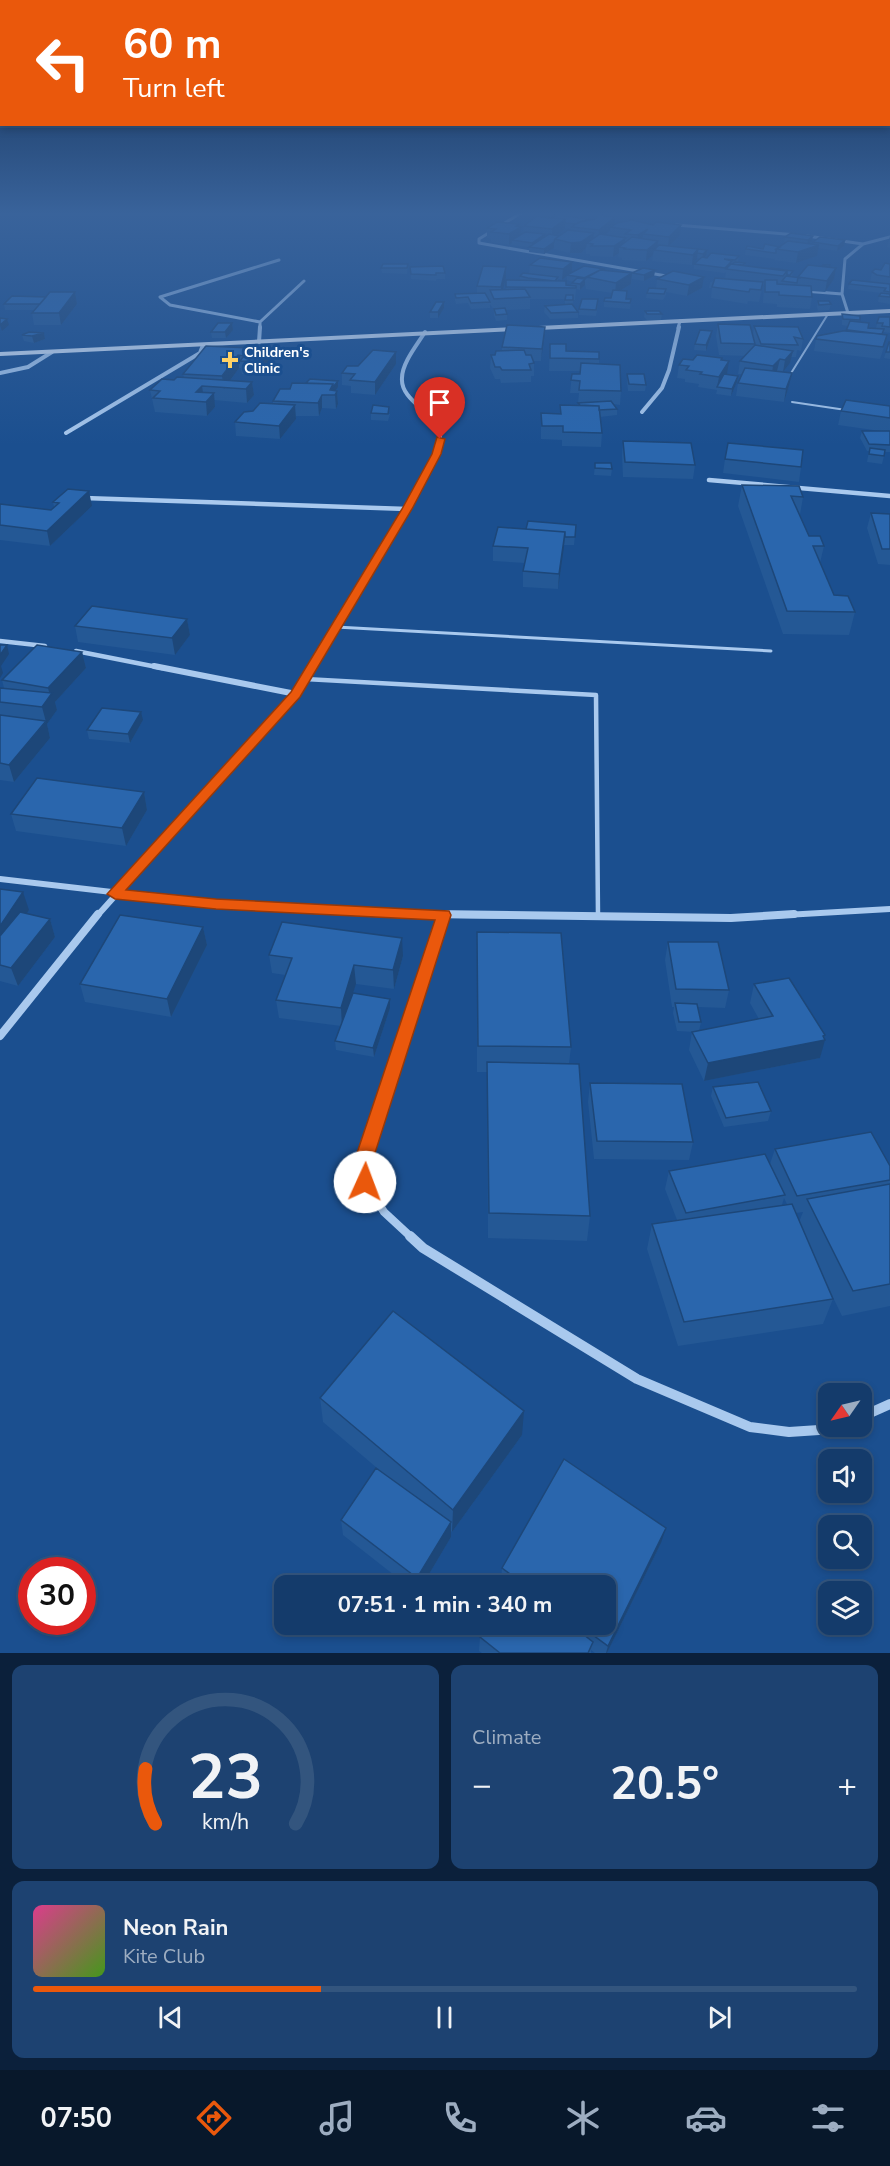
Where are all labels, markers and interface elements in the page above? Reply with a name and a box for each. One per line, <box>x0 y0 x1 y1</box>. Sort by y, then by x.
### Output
text: 60 m <box>123 16 222 73</box>
icon: left <box>24 24 102 102</box>
text: Turn left <box>123 70 224 107</box>
place label: Children's Clinic <box>244 343 310 378</box>
marker: Children's Clinic <box>221 351 239 369</box>
pin <box>414 377 465 439</box>
icon: arrive <box>423 386 456 419</box>
position arrow <box>333 1150 397 1214</box>
north arrow <box>818 1383 872 1437</box>
map controls <box>818 1383 872 1635</box>
button: sound <box>818 1449 872 1503</box>
button: search <box>818 1515 872 1569</box>
speed limit sign: 30 <box>18 1557 96 1635</box>
button: layers <box>818 1581 872 1635</box>
text: 07:51 · 1 min · 340 m <box>338 1590 552 1620</box>
text: Climate <box>472 1724 541 1751</box>
text: 23 <box>188 1735 263 1820</box>
text: 20.5° <box>610 1754 719 1815</box>
text: − <box>472 1763 492 1808</box>
text: + <box>837 1763 857 1808</box>
text: km/h <box>202 1807 249 1837</box>
text: Neon Rain <box>123 1913 228 1943</box>
text: Kite Club <box>123 1943 205 1970</box>
icon: previous <box>154 2001 187 2034</box>
icon: pause <box>428 2001 461 2034</box>
icon: next <box>703 2001 736 2034</box>
icon: directions <box>193 2097 235 2139</box>
icon: music <box>316 2097 358 2139</box>
icon: phone <box>439 2097 481 2139</box>
icon: climate <box>562 2097 604 2139</box>
icon: car <box>685 2097 727 2139</box>
icon: filters <box>807 2097 849 2139</box>
text: 07:50 <box>40 2100 112 2137</box>

